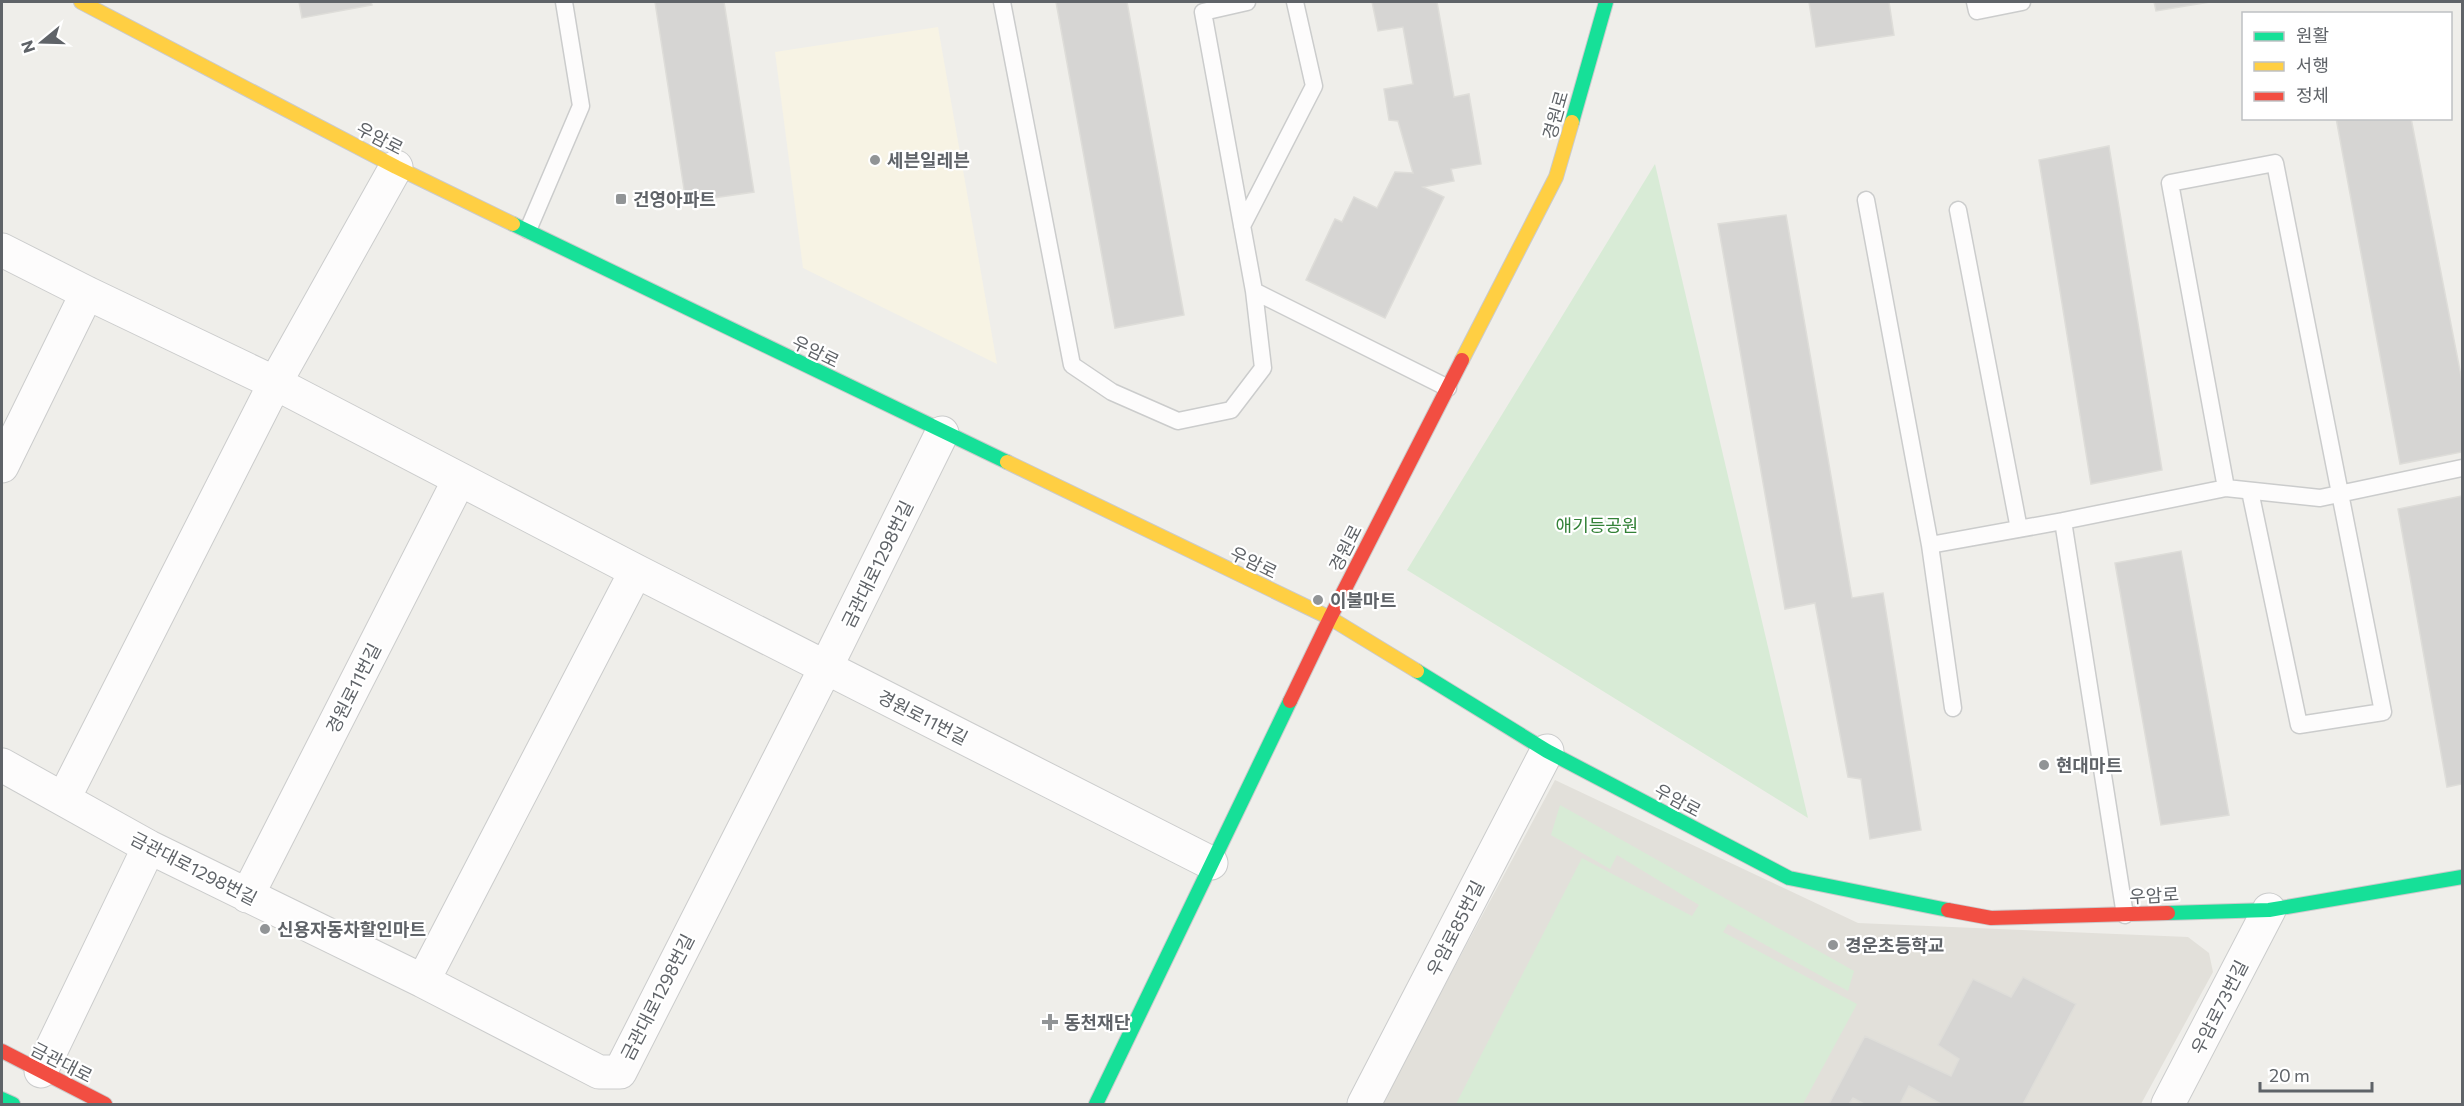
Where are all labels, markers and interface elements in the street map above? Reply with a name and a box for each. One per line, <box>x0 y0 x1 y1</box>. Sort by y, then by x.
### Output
north arrow <box>12 12 72 72</box>
legend <box>2242 12 2452 120</box>
text: 원활 <box>2296 24 2329 46</box>
text: N <box>16 38 38 56</box>
text: 서행 <box>2296 54 2329 76</box>
text: 정체 <box>2296 84 2329 106</box>
street label: 경원로 <box>1538 88 1572 142</box>
street label: 우암로 <box>353 117 407 159</box>
place label: 세븐일레븐 <box>887 149 970 171</box>
marker: 세븐일레븐 <box>868 153 882 167</box>
place label: 건영아파트 <box>633 188 716 210</box>
marker: 건영아파트 <box>614 192 628 206</box>
street label: 우암로 <box>789 330 843 372</box>
street label: 금관대로1298번길 <box>837 497 917 631</box>
park label: 애기등공원 <box>1556 514 1638 536</box>
street label: 경원로 <box>1324 521 1366 575</box>
street label: 우암로 <box>1227 541 1281 583</box>
place label: 이불마트 <box>1330 589 1396 611</box>
marker: 이불마트 <box>1311 593 1325 607</box>
street label: 경원로11번길 <box>321 639 385 737</box>
street label: 경원로11번길 <box>874 685 972 749</box>
place label: 현대마트 <box>2056 754 2122 776</box>
marker: 현대마트 <box>2037 758 2051 772</box>
street label: 우암로 <box>1651 779 1705 821</box>
street label: 금관대로1298번길 <box>127 827 261 909</box>
street label: 우암로85번길 <box>1422 877 1488 979</box>
street label: 우암로 <box>2129 883 2179 907</box>
place label: 신용자동차할인마트 <box>277 918 426 940</box>
marker: 신용자동차할인마트 <box>258 922 272 936</box>
street label: 금관대로1298번길 <box>616 930 698 1064</box>
place label: 경운초등학교 <box>1845 934 1944 956</box>
marker: 경운초등학교 <box>1826 938 1840 952</box>
street label: 우암로73번길 <box>2186 956 2252 1058</box>
place label: 동천재단 <box>1064 1011 1131 1033</box>
marker: 동천재단 <box>1041 1013 1059 1031</box>
street label: 금관대로 <box>27 1037 97 1087</box>
scale bar <box>2260 1055 2372 1093</box>
text: 20 m <box>2269 1064 2310 1086</box>

